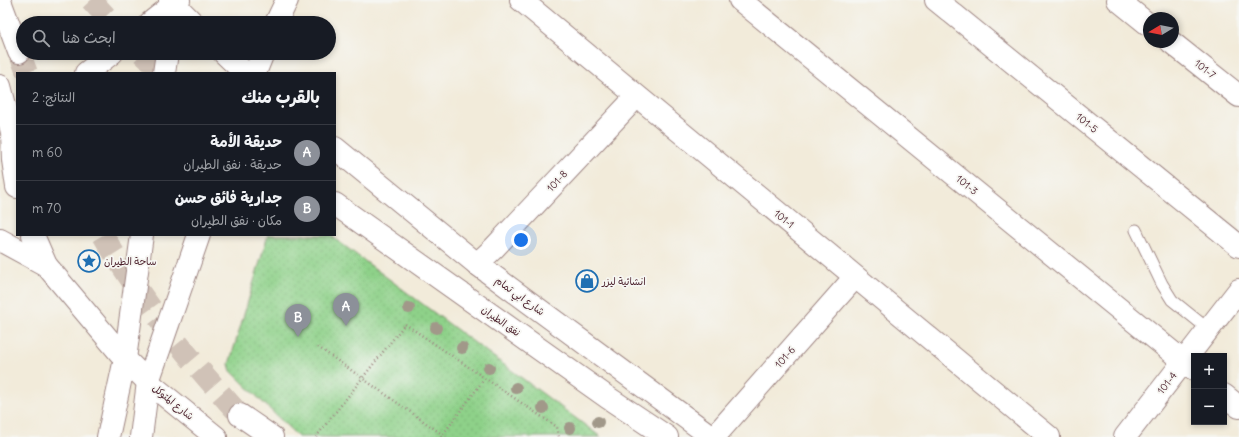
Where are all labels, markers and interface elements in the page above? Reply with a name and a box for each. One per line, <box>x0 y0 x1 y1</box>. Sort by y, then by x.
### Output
north arrow <box>1143 12 1179 48</box>
search box <box>16 16 336 60</box>
icon: search <box>30 27 52 49</box>
text: ابحث هنا <box>62 28 116 47</box>
street label: 101-7 <box>1192 57 1218 81</box>
text: بالقرب منك <box>241 86 320 108</box>
text: النتائج: 2 <box>32 89 75 106</box>
street label: 101-5 <box>1073 110 1101 136</box>
text: حديقة الأمة <box>210 132 282 151</box>
text: 60 m <box>32 144 63 161</box>
text: A <box>303 144 311 161</box>
text: حديقة · نفق الطيران <box>183 156 282 173</box>
street label: 101-8 <box>544 167 570 194</box>
street label: 101-3 <box>953 172 981 198</box>
text: جدارية فائق حسن <box>175 188 282 207</box>
text: 70 m <box>32 200 61 217</box>
text: B <box>303 200 311 217</box>
street label: 101-1 <box>771 207 797 231</box>
text: مكان · نفق الطيران <box>191 212 282 229</box>
your location <box>511 230 531 250</box>
place icon: ساحة الطيران <box>76 248 102 274</box>
place label: ساحة الطيران <box>104 255 157 268</box>
shop icon: انشائية ليزر <box>574 268 600 294</box>
street label: شارع ابي تمام <box>491 274 547 321</box>
place label: انشائية ليزر <box>601 275 646 288</box>
pin: A <box>333 293 359 326</box>
street label: نفق الطيران <box>479 303 523 339</box>
pin: B <box>285 304 311 337</box>
street label: 101-6 <box>772 343 798 371</box>
map controls <box>1191 353 1227 425</box>
button: + <box>1191 353 1227 389</box>
street label: 101-4 <box>1154 369 1180 397</box>
street label: شارع المتوكل <box>149 381 197 424</box>
button: − <box>1191 389 1227 425</box>

